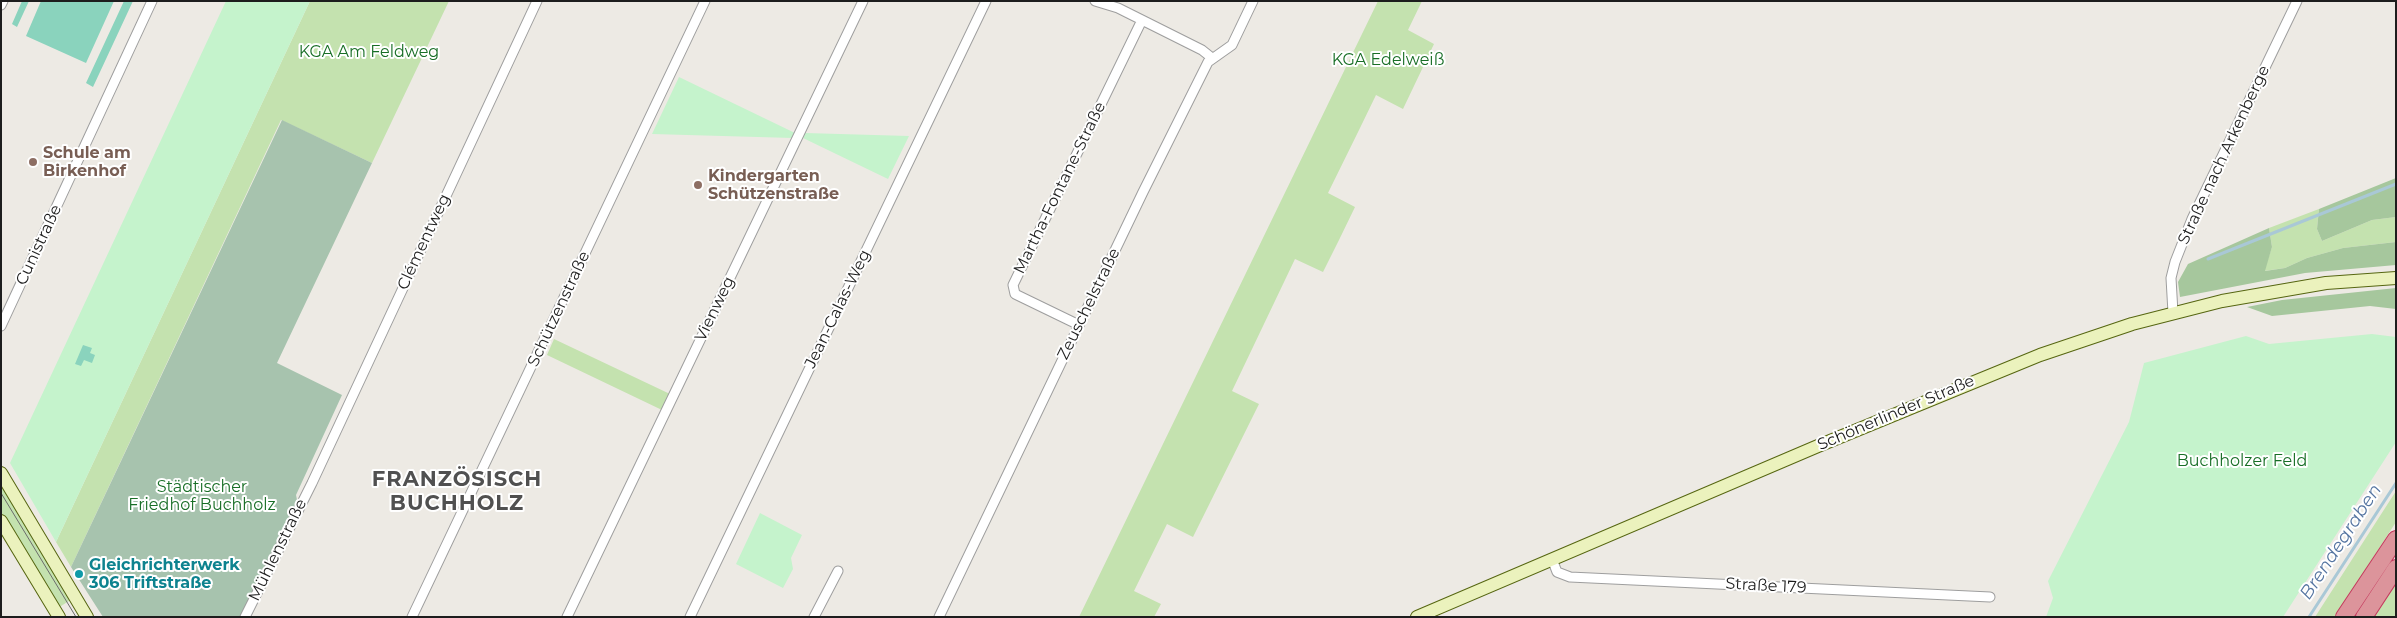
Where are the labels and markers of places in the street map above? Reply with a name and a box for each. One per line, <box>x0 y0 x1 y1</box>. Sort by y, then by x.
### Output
place label: Schule am Birkenhof <box>43 143 131 181</box>
marker: Schule am Birkenhof <box>27 156 39 168</box>
place label: Kindergarten Schützenstraße <box>708 166 839 204</box>
marker: Kindergarten Schützenstraße <box>692 179 704 191</box>
place label: Gleichrichterwerk 306 Triftstraße <box>89 555 240 593</box>
marker: Gleichrichterwerk 306 Triftstraße <box>73 568 85 580</box>

